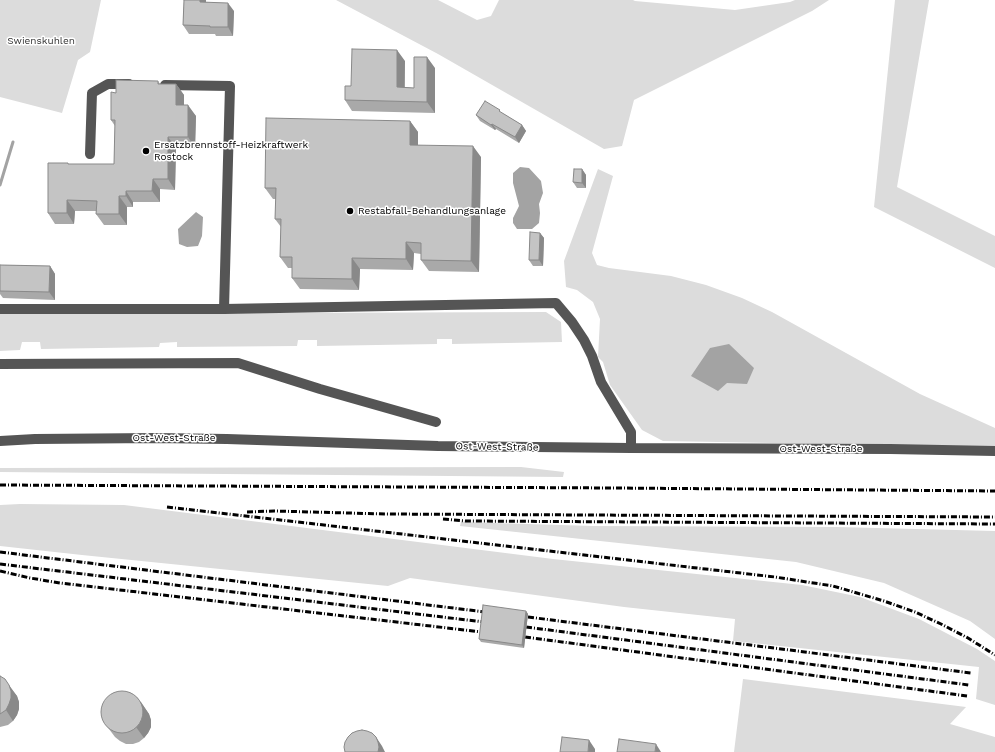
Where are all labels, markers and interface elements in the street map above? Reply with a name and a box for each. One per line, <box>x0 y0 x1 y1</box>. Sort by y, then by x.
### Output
park label: Swienskuhlen <box>7 35 75 47</box>
place label: Ersatzbrennstoff-Heizkraftwerk Rostock <box>154 139 308 162</box>
marker: Ersatzbrennstoff-Heizkraftwerk Rostock <box>141 146 151 156</box>
place label: Restabfall-Behandlungsanlage <box>358 205 506 217</box>
marker: Restabfall-Behandlungsanlage <box>345 206 355 216</box>
street label: Ost-West-Straße <box>133 432 215 444</box>
street label: Ost-West-Straße <box>455 440 539 454</box>
street label: Ost-West-Straße <box>780 443 862 455</box>

